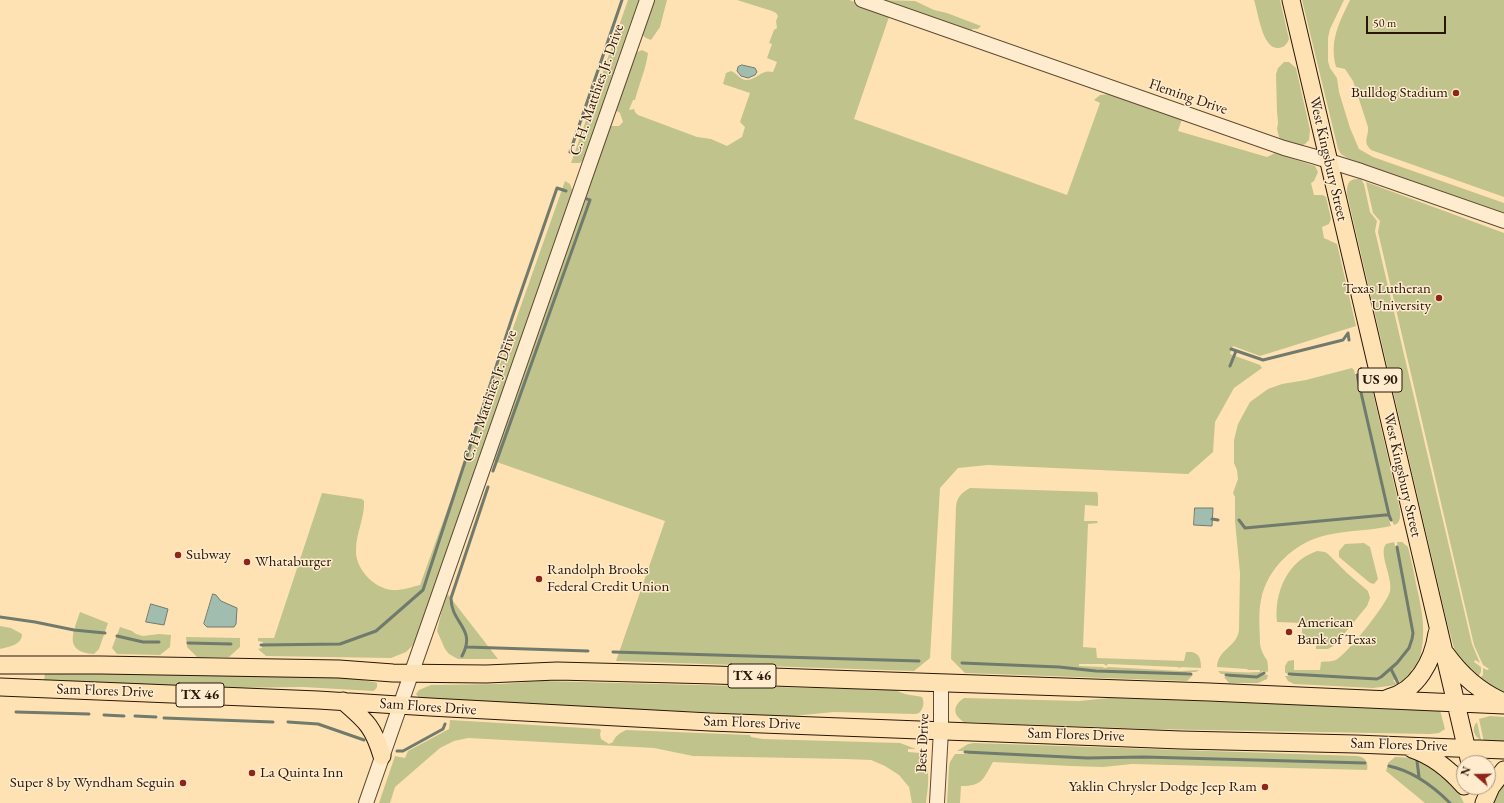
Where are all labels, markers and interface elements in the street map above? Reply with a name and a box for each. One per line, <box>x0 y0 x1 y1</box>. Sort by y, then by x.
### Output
scale bar <box>1368 8 1448 34</box>
text: 50 m <box>1373 15 1396 31</box>
street label: C. H. Matthies Jr. Drive <box>566 22 628 158</box>
street label: Fleming Drive <box>1146 75 1230 119</box>
place label: Bulldog Stadium <box>1351 84 1448 102</box>
marker: Bulldog Stadium <box>1451 88 1461 98</box>
street label: West Kingsbury Street <box>1305 95 1351 223</box>
place label: Texas Lutheran University <box>1343 280 1431 315</box>
marker: Texas Lutheran University <box>1434 293 1444 303</box>
street label: C. H. Matthies Jr. Drive <box>459 328 521 464</box>
road number: US 90 <box>1358 368 1402 392</box>
street label: West Kingsbury Street <box>1379 411 1425 539</box>
place label: Subway <box>186 546 231 564</box>
marker: Subway <box>173 550 183 560</box>
place label: Whataburger <box>255 553 331 571</box>
marker: Whataburger <box>242 557 252 567</box>
place label: Randolph Brooks Federal Credit Union <box>547 561 669 596</box>
marker: Randolph Brooks Federal Credit Union <box>534 574 544 584</box>
place label: American Bank of Texas <box>1297 614 1376 649</box>
marker: American Bank of Texas <box>1284 627 1294 637</box>
road number: TX 46 <box>728 664 776 688</box>
street label: Sam Flores Drive <box>56 680 154 702</box>
road number: TX 46 <box>176 683 224 707</box>
street label: Sam Flores Drive <box>379 695 477 719</box>
street label: Sam Flores Drive <box>703 712 801 734</box>
street label: Best Drive <box>913 713 933 773</box>
street label: Sam Flores Drive <box>1027 724 1125 746</box>
street label: Sam Flores Drive <box>1350 734 1448 756</box>
north arrow <box>1456 755 1496 795</box>
place label: La Quinta Inn <box>260 764 343 782</box>
text: N <box>1458 765 1474 778</box>
marker: La Quinta Inn <box>247 768 257 778</box>
place label: Super 8 by Wyndham Seguin <box>10 774 175 792</box>
marker: Super 8 by Wyndham Seguin <box>178 778 188 788</box>
place label: Yaklin Chrysler Dodge Jeep Ram <box>1069 778 1257 796</box>
marker: Yaklin Chrysler Dodge Jeep Ram <box>1260 782 1270 792</box>

